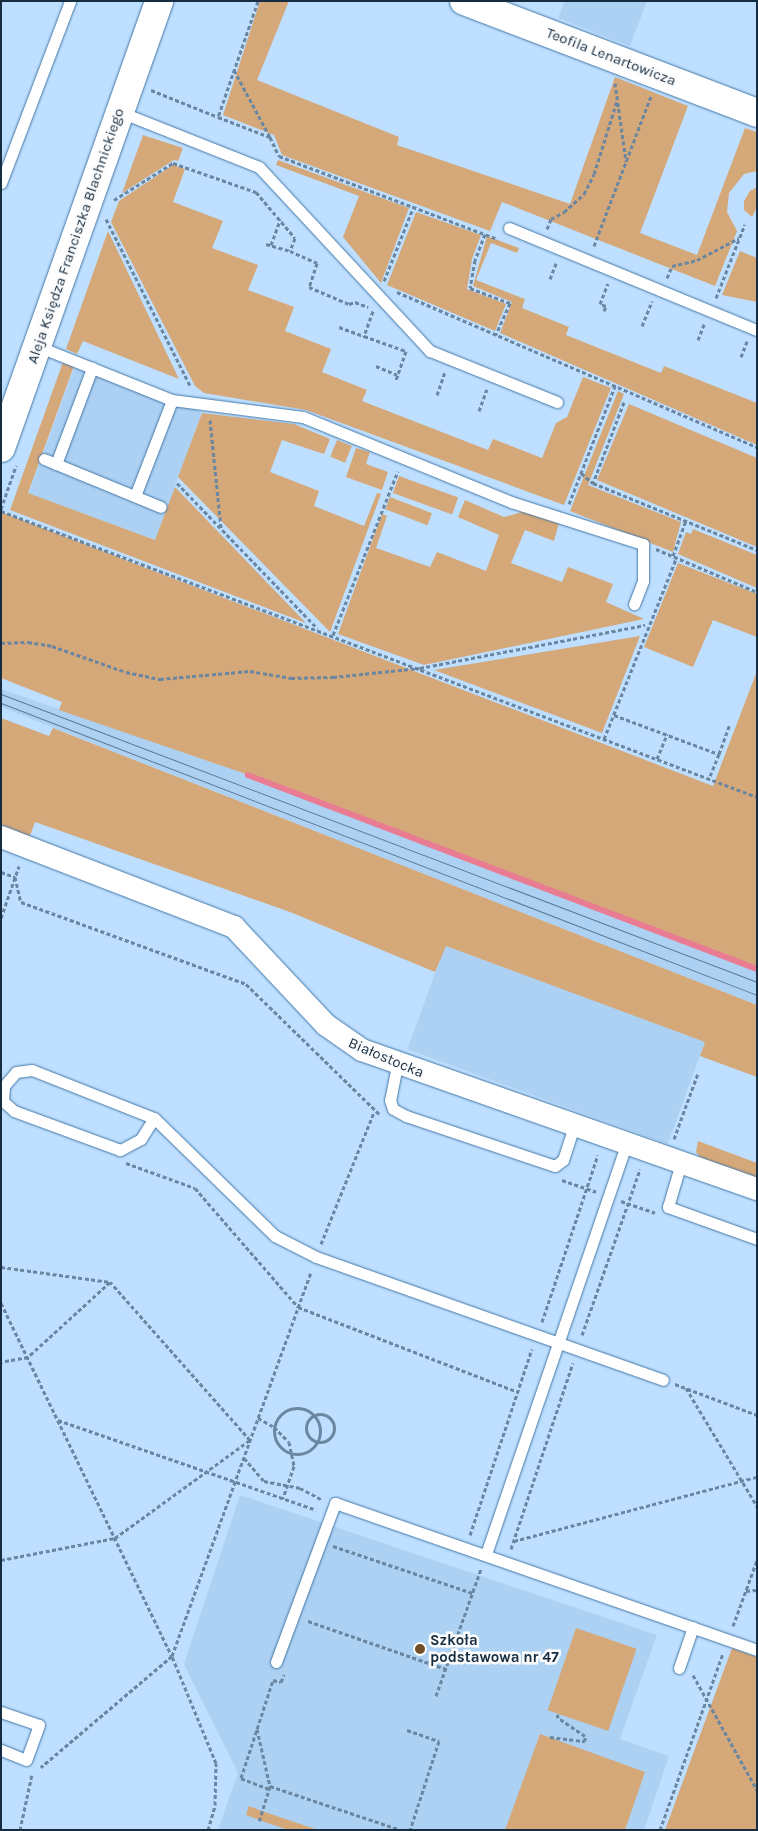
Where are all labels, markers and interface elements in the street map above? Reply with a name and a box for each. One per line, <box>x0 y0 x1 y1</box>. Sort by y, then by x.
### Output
street label: Teofila Lenartowicza <box>544 24 678 90</box>
street label: Aleja Księdza Franciszka Blachnickiego <box>24 106 128 366</box>
street label: Białostocka <box>345 1034 427 1082</box>
place label: Szkoła podstawowa nr 47 <box>430 1631 559 1666</box>
marker: Szkoła podstawowa nr 47 <box>414 1643 426 1655</box>

